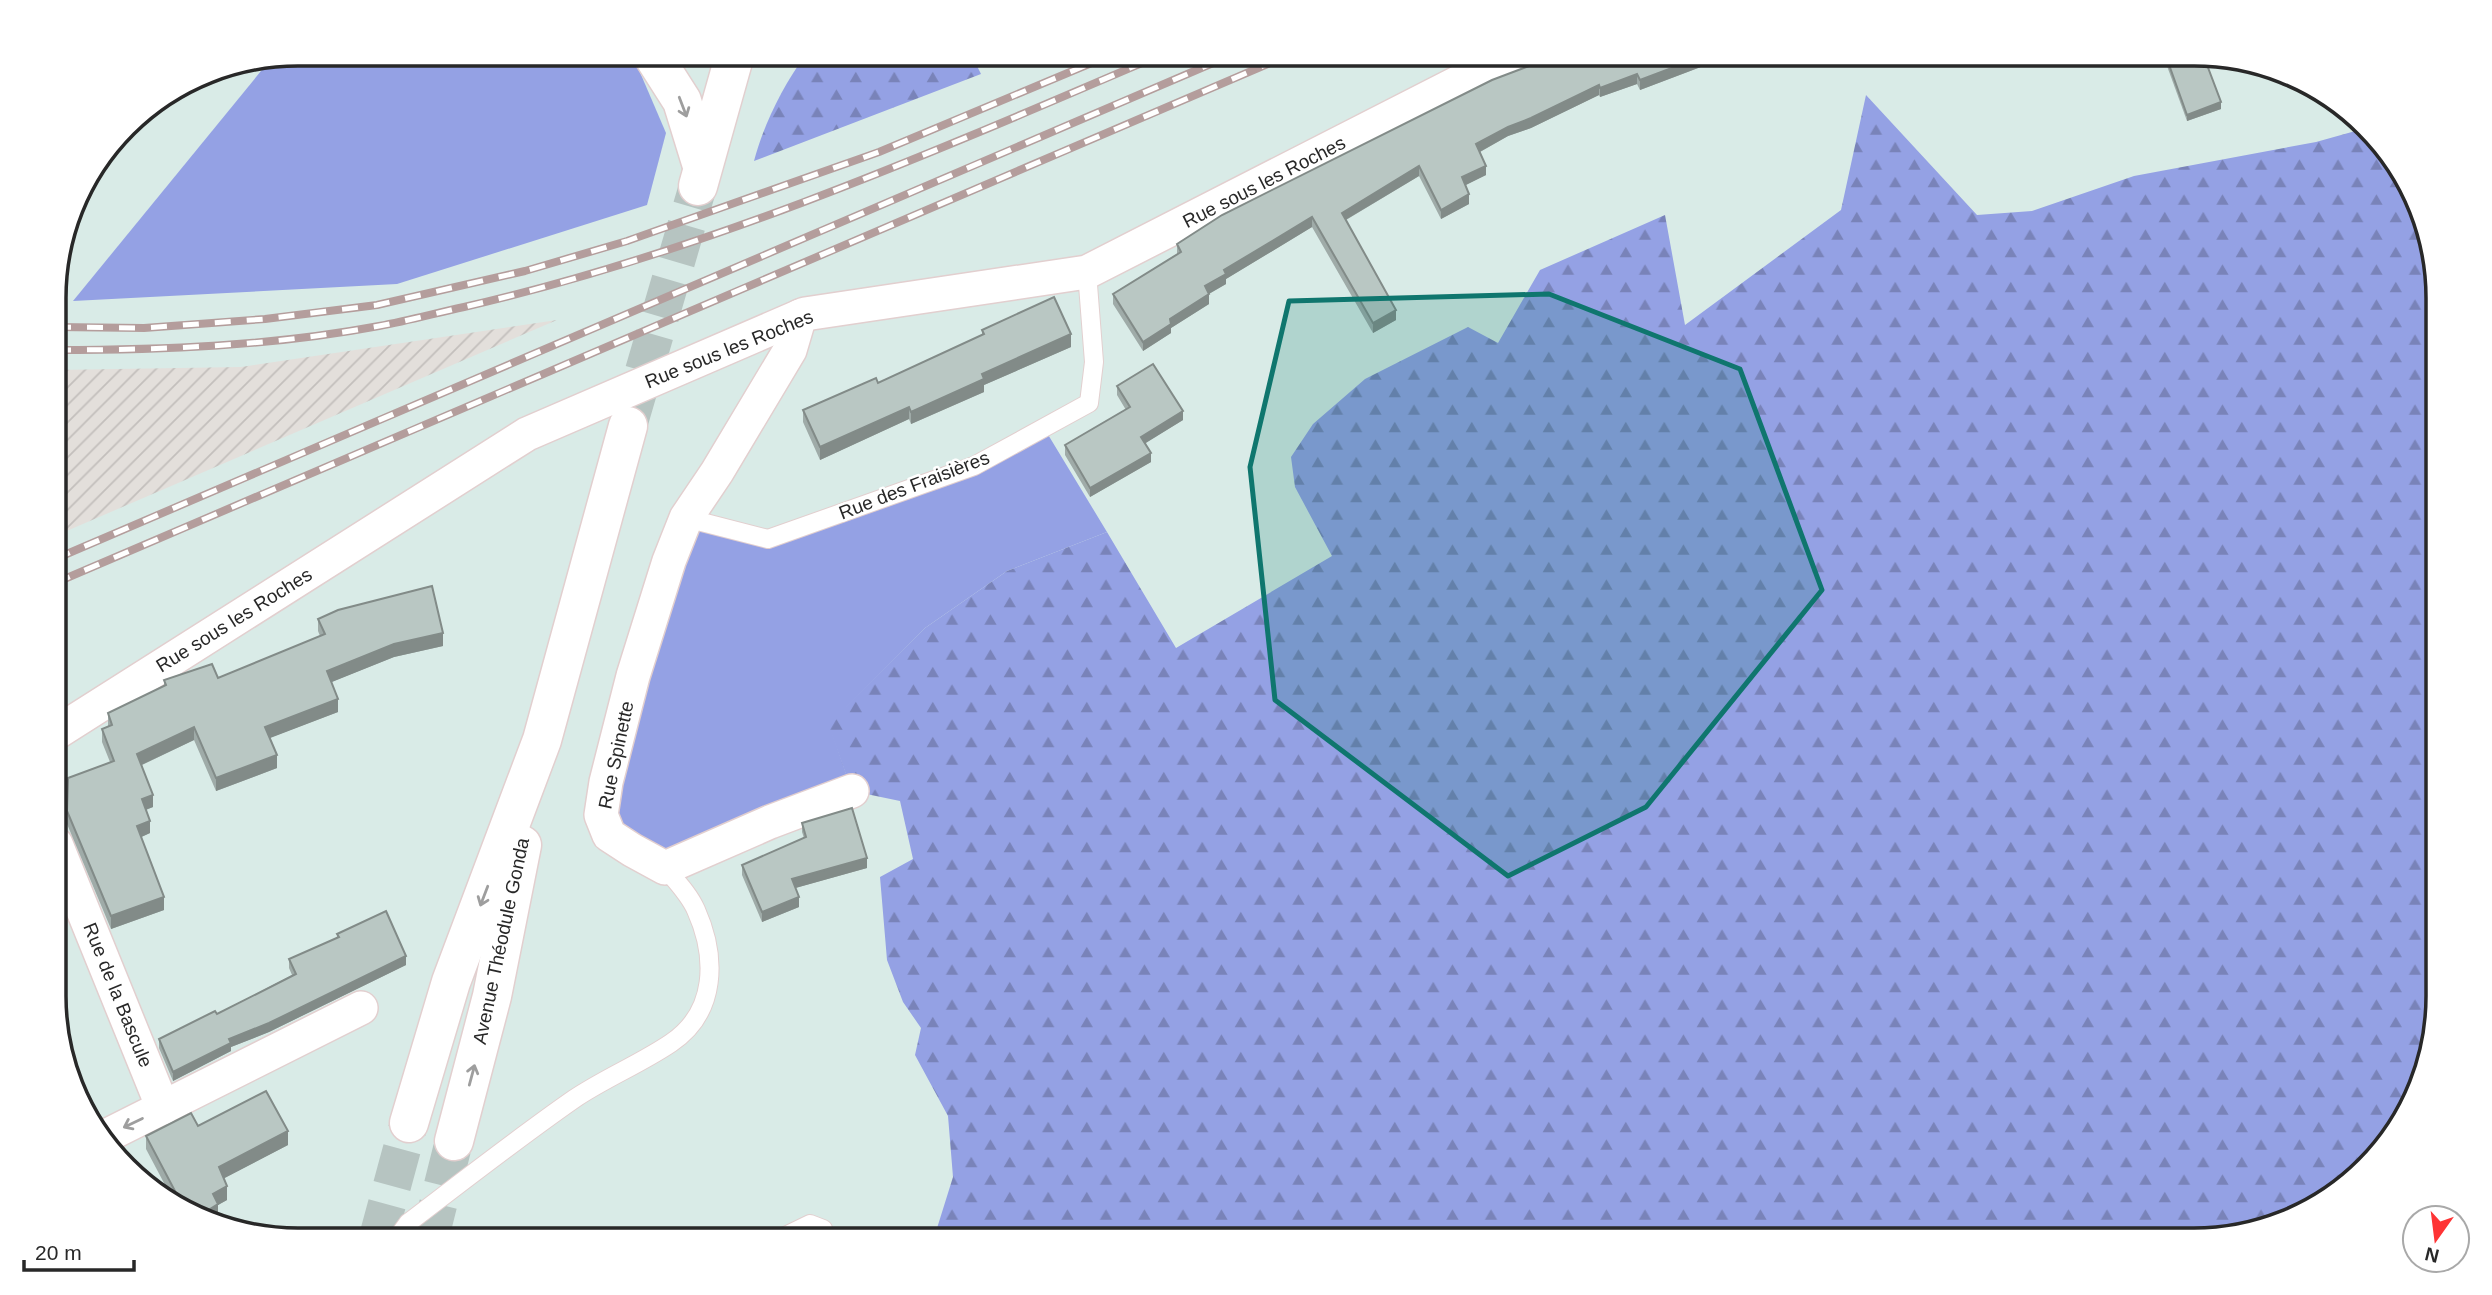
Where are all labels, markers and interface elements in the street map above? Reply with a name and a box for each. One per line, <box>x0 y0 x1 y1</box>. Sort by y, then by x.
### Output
one-way arrow <box>678 96 690 118</box>
street label: Rue sous les Roches <box>1179 132 1349 232</box>
street label: Rue sous les Roches <box>642 306 816 392</box>
street label: Rue des Fraisières <box>836 447 992 523</box>
street label: Rue sous les Roches <box>152 564 316 676</box>
street label: Rue Spinette <box>594 699 638 811</box>
street label: Avenue Théodule Gonda <box>469 835 533 1046</box>
one-way arrow <box>476 884 489 906</box>
street label: Rue de la Bascule <box>79 920 157 1070</box>
one-way arrow <box>466 1065 479 1087</box>
one-way arrow <box>123 1116 144 1130</box>
north arrow <box>2401 1204 2471 1274</box>
scale bar <box>24 1228 135 1272</box>
text: 20 m <box>35 1241 82 1264</box>
text: N <box>2423 1243 2441 1267</box>

